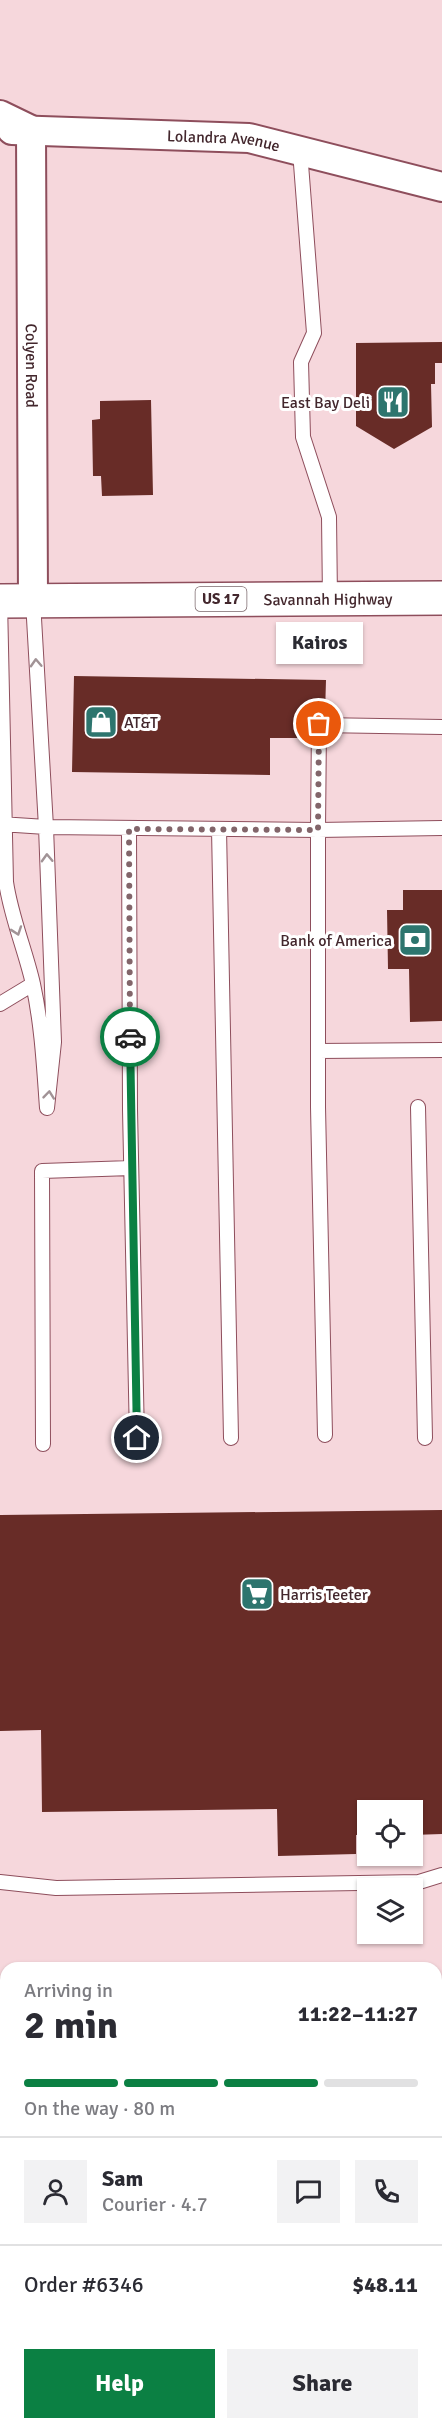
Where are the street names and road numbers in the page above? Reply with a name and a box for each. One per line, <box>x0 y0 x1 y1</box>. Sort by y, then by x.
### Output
street label: Lolandra Avenue <box>167 126 282 156</box>
street label: Colyen Road <box>21 323 41 408</box>
road number: US 17 <box>196 587 246 611</box>
street label: Savannah Highway <box>263 589 393 610</box>

